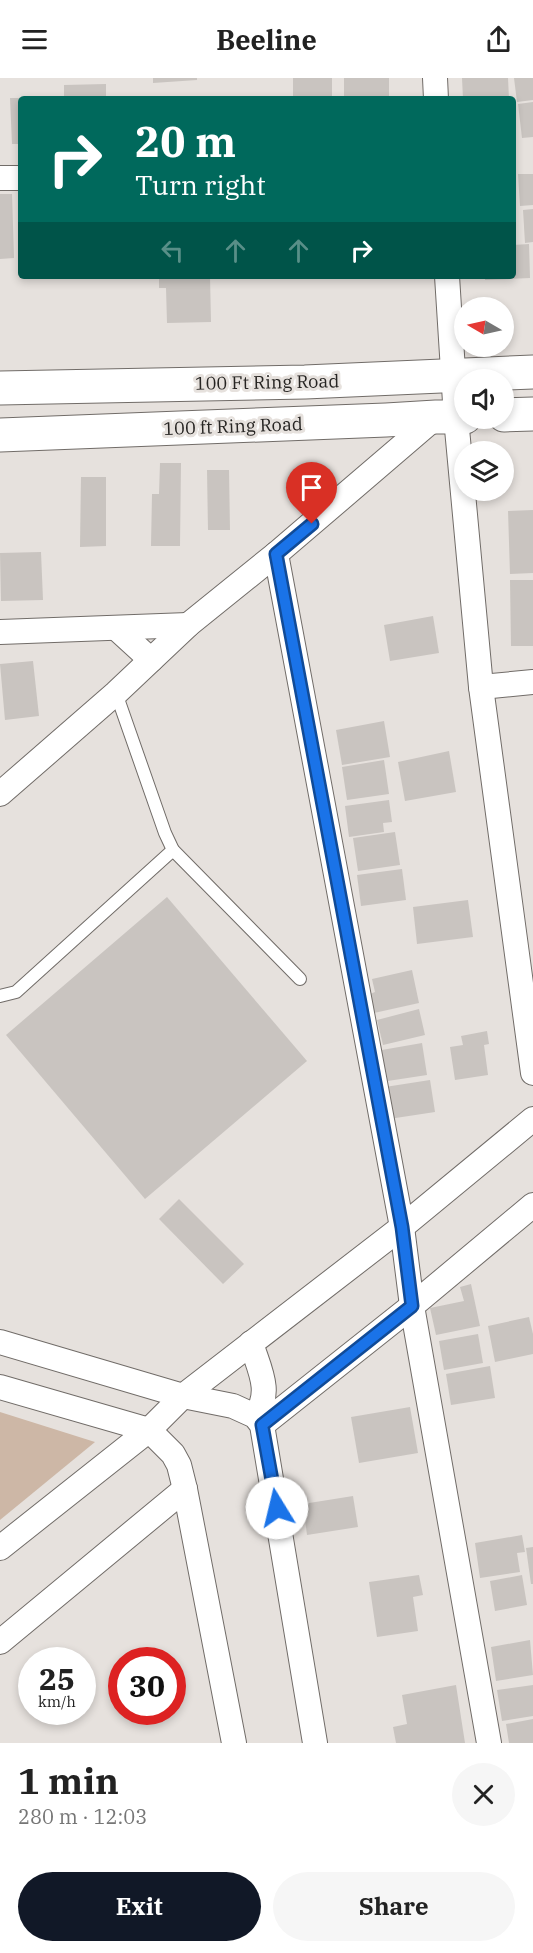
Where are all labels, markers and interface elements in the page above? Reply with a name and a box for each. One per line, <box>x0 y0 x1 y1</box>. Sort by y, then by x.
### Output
text: Beeline <box>216 22 317 57</box>
icon: menu <box>18 23 51 56</box>
icon: share <box>482 23 515 56</box>
text: 20 m <box>135 114 236 169</box>
icon: right <box>36 120 114 198</box>
text: Turn right <box>135 167 266 202</box>
icon: left <box>156 234 189 267</box>
icon: ahead <box>219 234 252 267</box>
icon: ahead <box>282 234 315 267</box>
icon: right <box>345 234 378 267</box>
north arrow <box>454 297 514 357</box>
map controls <box>454 297 514 501</box>
street label: 100 Ft Ring Road <box>195 369 339 395</box>
button: sound <box>454 369 514 429</box>
street label: 100 ft Ring Road <box>163 412 303 440</box>
button: layers <box>454 441 514 501</box>
pin <box>286 462 337 524</box>
icon: arrive <box>295 471 328 504</box>
position arrow <box>245 1476 309 1540</box>
speed limit sign: 30 <box>108 1647 186 1725</box>
text: 25 <box>39 1659 75 1698</box>
text: km/h <box>38 1692 76 1711</box>
text: 1 min <box>18 1757 119 1804</box>
button: close <box>452 1763 515 1826</box>
text: 280 m · 12:03 <box>18 1803 147 1830</box>
button: Exit <box>18 1872 261 1941</box>
button: Share <box>273 1872 515 1941</box>

